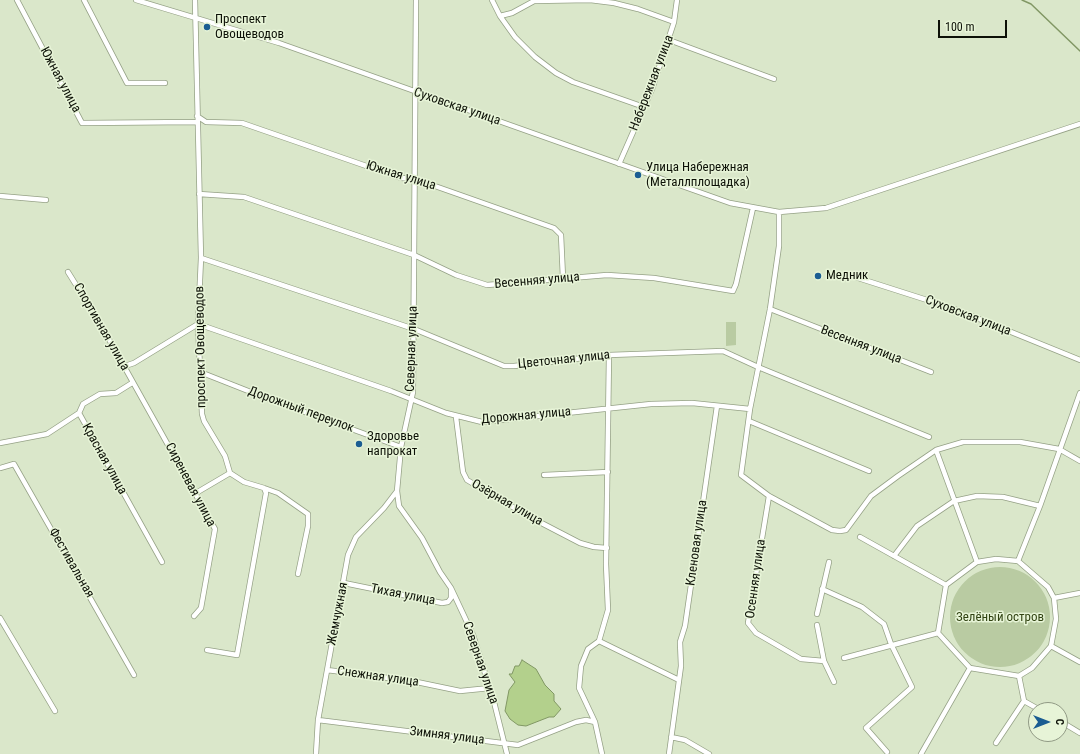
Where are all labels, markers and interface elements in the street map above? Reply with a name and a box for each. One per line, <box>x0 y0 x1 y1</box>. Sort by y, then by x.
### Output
place label: Проспект Овощеводов <box>215 12 284 43</box>
scale bar <box>940 12 1009 38</box>
text: 100 m <box>945 20 975 34</box>
marker: Проспект Овощеводов <box>202 22 212 32</box>
street label: Набережная улица <box>627 33 677 133</box>
street label: Южная улица <box>36 45 84 115</box>
street label: Суховская улица <box>412 85 502 129</box>
street label: Южная улица <box>364 158 438 194</box>
place label: Улица Набережная (Металлплощадка) <box>646 160 750 191</box>
marker: Улица Набережная (Металлплощадка) <box>633 170 643 180</box>
place label: Медник <box>826 268 868 284</box>
street label: Весенняя улица <box>494 270 580 292</box>
marker: Медник <box>813 271 823 281</box>
street label: Спортивная улица <box>70 280 132 374</box>
street label: проспект Овощеводов <box>192 286 210 408</box>
street label: Суховская улица <box>923 292 1013 340</box>
street label: Северная улица <box>403 306 421 392</box>
street label: Весенняя улица <box>818 322 904 368</box>
street label: Цветочная улица <box>517 347 611 373</box>
street label: Дорожный переулок <box>246 384 356 436</box>
street label: Дорожная улица <box>480 404 572 428</box>
street label: Красная улица <box>78 421 130 497</box>
place label: Здоровье напрокат <box>367 429 419 460</box>
marker: Здоровье напрокат <box>354 439 364 449</box>
street label: Сиреневая улица <box>161 440 219 530</box>
street label: Озёрная улица <box>469 476 545 530</box>
street label: Кленовая улица <box>683 499 711 587</box>
street label: Фестивальная <box>45 525 97 601</box>
street label: Осенняя улица <box>743 538 769 620</box>
street label: Жемчужная <box>324 581 352 647</box>
street label: Тихая улица <box>369 581 437 609</box>
park label: Зелёный остров <box>956 610 1044 626</box>
street label: Северная улица <box>459 620 501 706</box>
street label: Снежная улица <box>336 664 420 690</box>
north arrow <box>1028 702 1068 742</box>
text: С <box>1053 719 1066 725</box>
street label: Зимняя улица <box>409 724 485 748</box>

